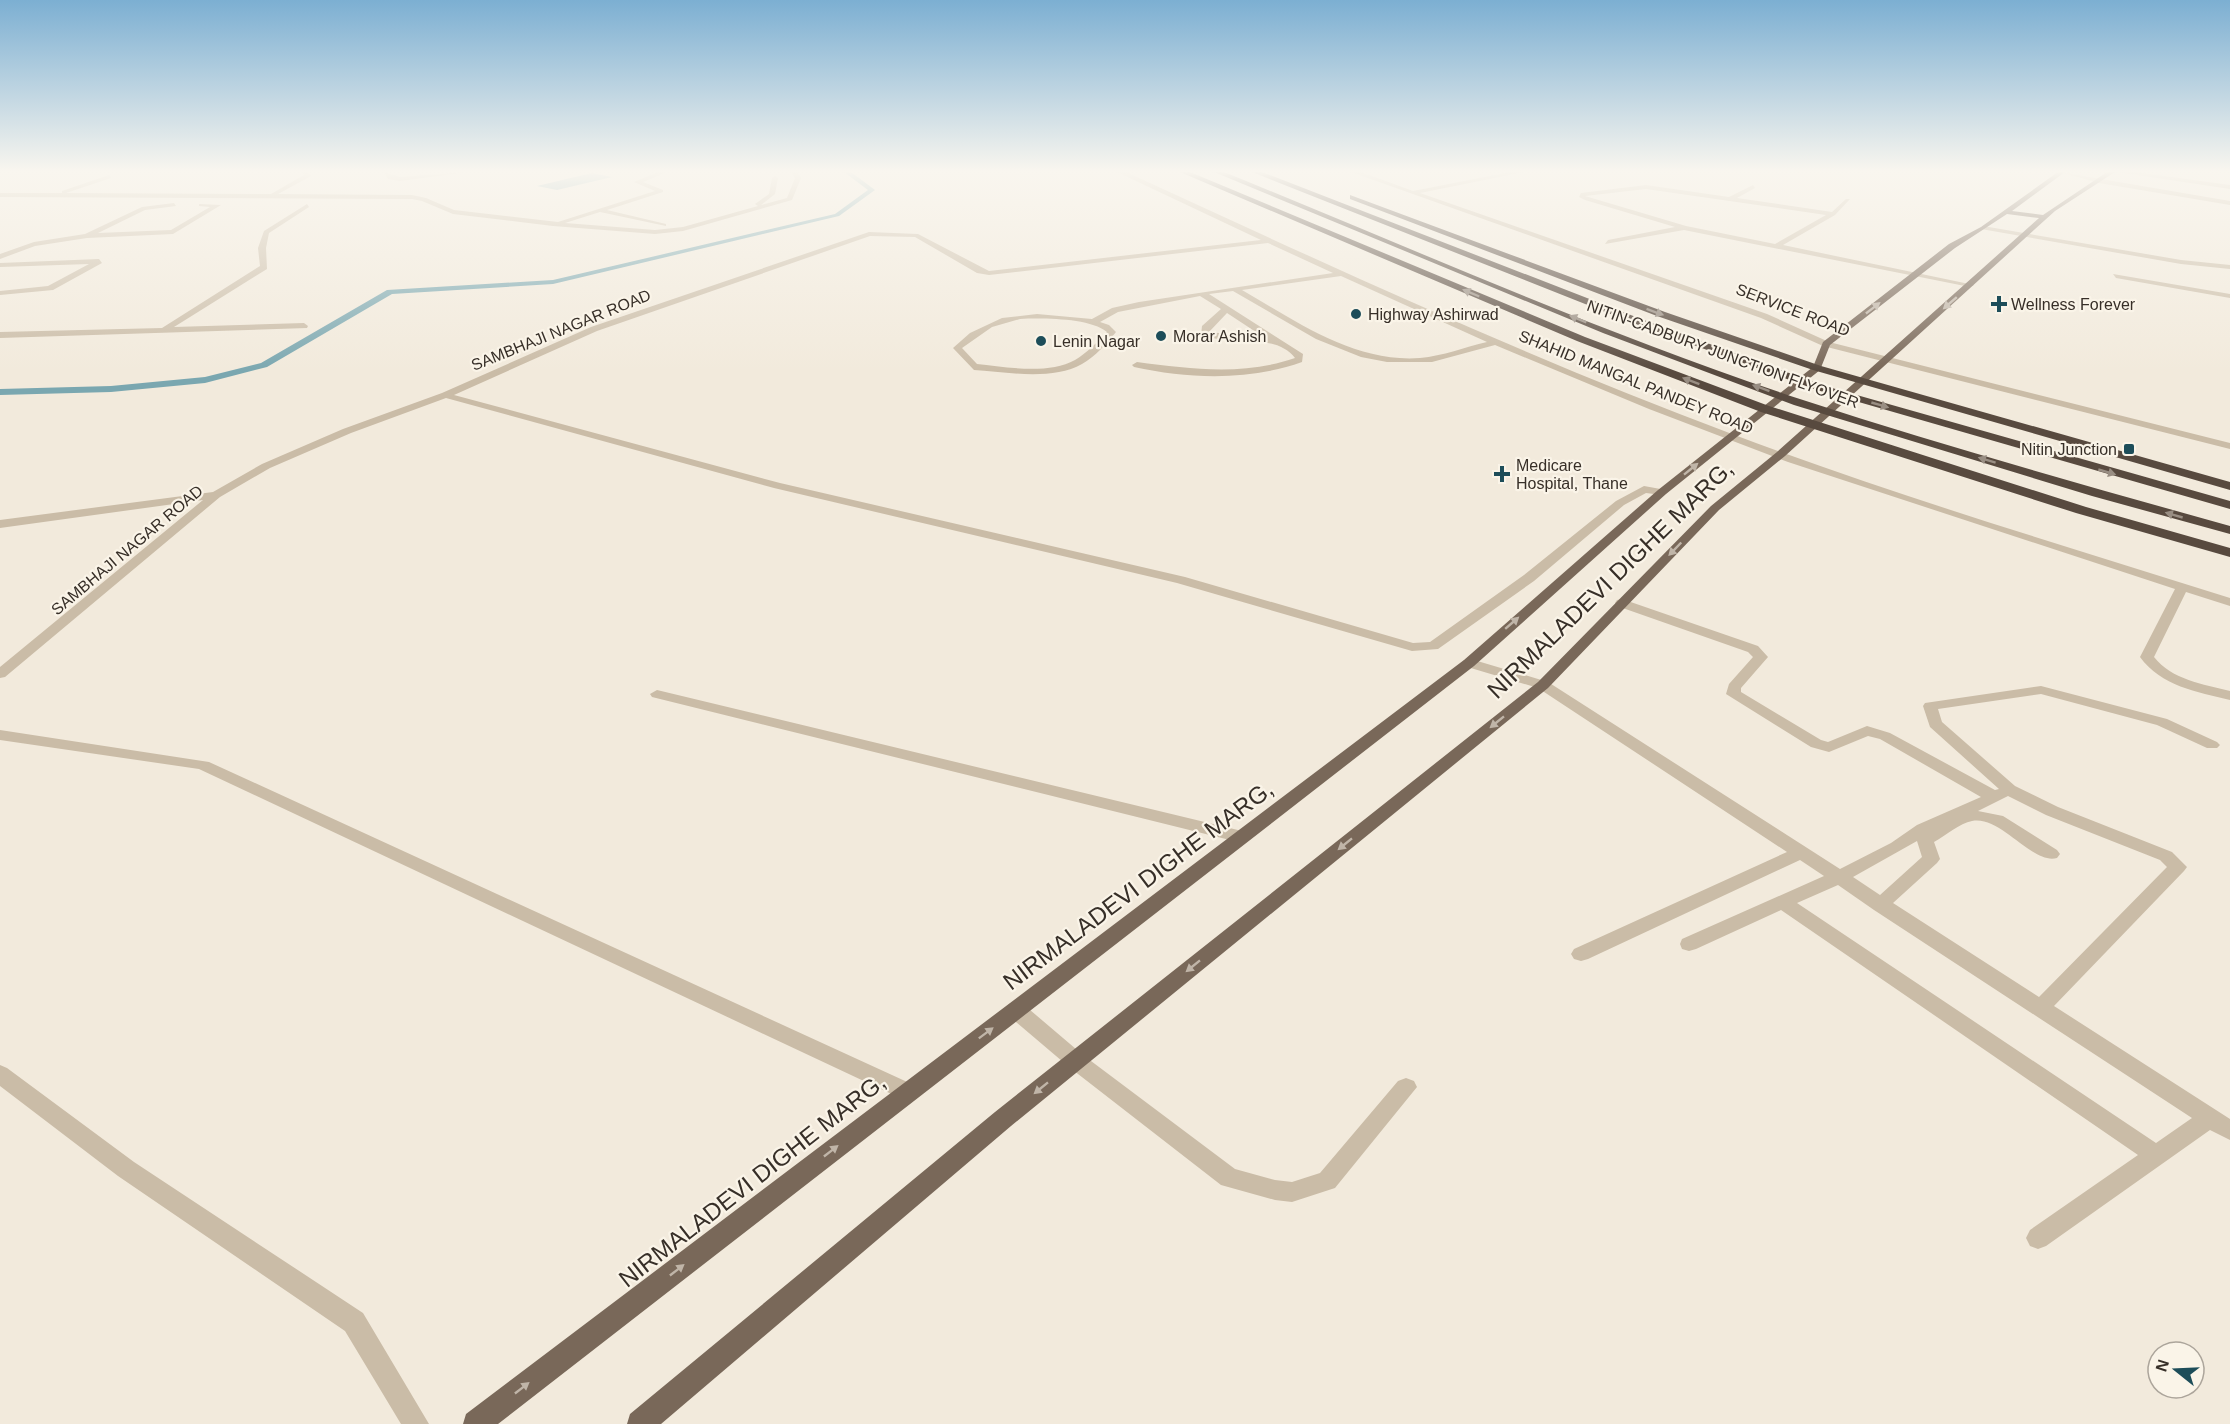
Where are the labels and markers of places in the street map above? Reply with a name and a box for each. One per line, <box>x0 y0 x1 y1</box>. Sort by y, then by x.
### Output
place label: Wellness Forever <box>2011 296 2136 313</box>
marker: Wellness Forever <box>1992 297 2006 311</box>
place label: Highway Ashirwad <box>1368 306 1499 323</box>
marker: Highway Ashirwad <box>1349 307 1363 321</box>
place label: Morar Ashish <box>1173 328 1266 345</box>
marker: Morar Ashish <box>1154 329 1168 343</box>
place label: Lenin Nagar <box>1053 333 1141 350</box>
marker: Lenin Nagar <box>1034 334 1048 348</box>
place label: Nitin Junction <box>2021 441 2117 458</box>
marker: Nitin Junction <box>2122 442 2136 456</box>
place label: Medicare Hospital, Thane <box>1516 457 1628 492</box>
marker: Medicare Hospital, Thane <box>1493 465 1511 483</box>

